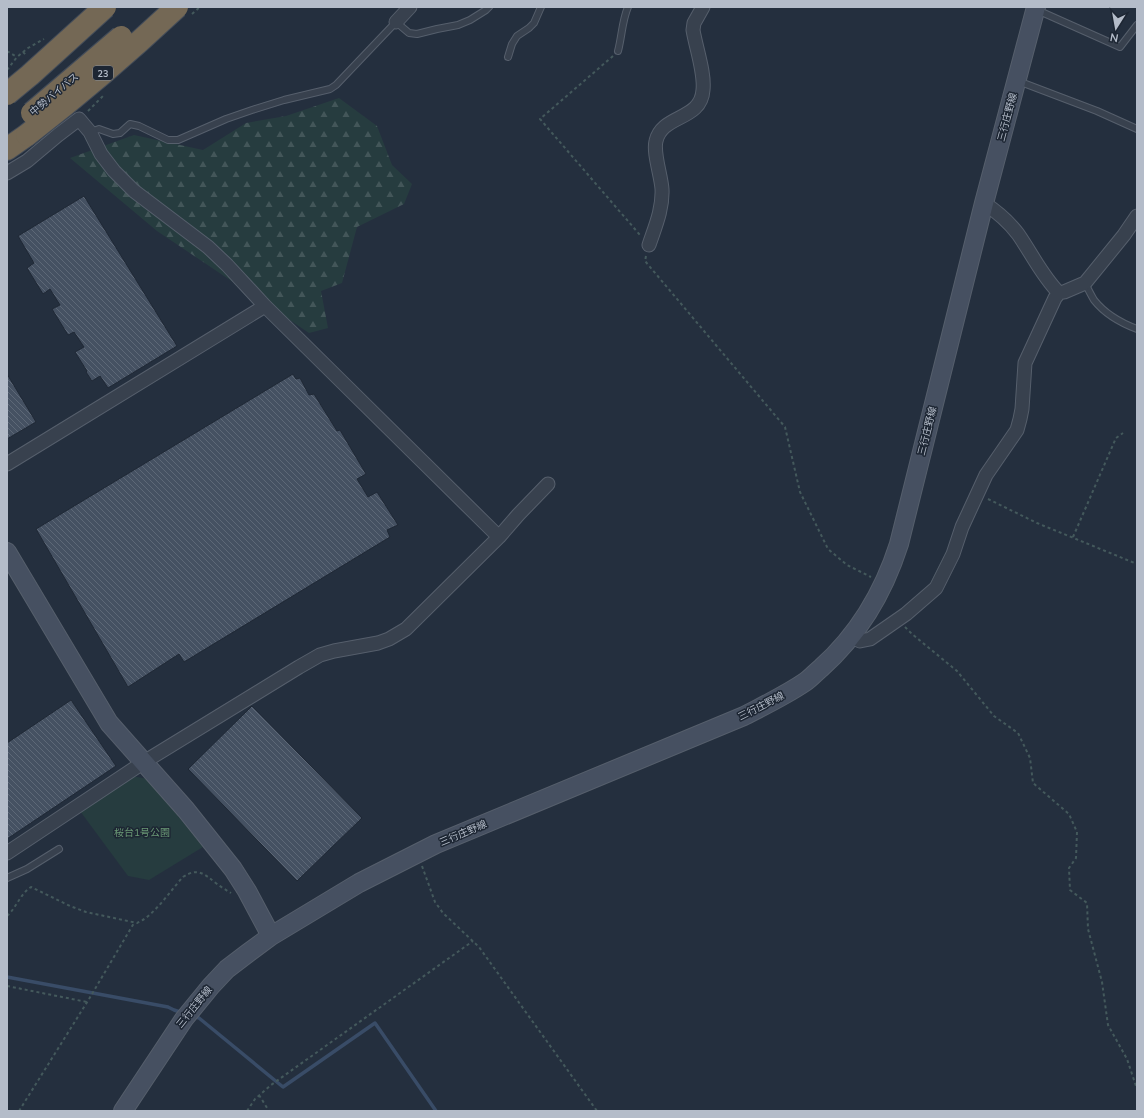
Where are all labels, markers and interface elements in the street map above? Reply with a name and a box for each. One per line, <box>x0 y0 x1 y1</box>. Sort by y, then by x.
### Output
north arrow <box>1096 8 1136 48</box>
text: N <box>1109 30 1120 45</box>
road number: 23 <box>93 66 113 80</box>
street label: 中勢バイパス <box>27 70 81 118</box>
street label: 三行庄野線 <box>994 91 1020 143</box>
street label: 三行庄野線 <box>915 405 939 457</box>
street label: 三行庄野線 <box>736 689 786 723</box>
street label: 三行庄野線 <box>437 817 489 849</box>
park label: 桜台1号公園 <box>114 826 170 839</box>
street label: 三行庄野線 <box>173 983 215 1031</box>

